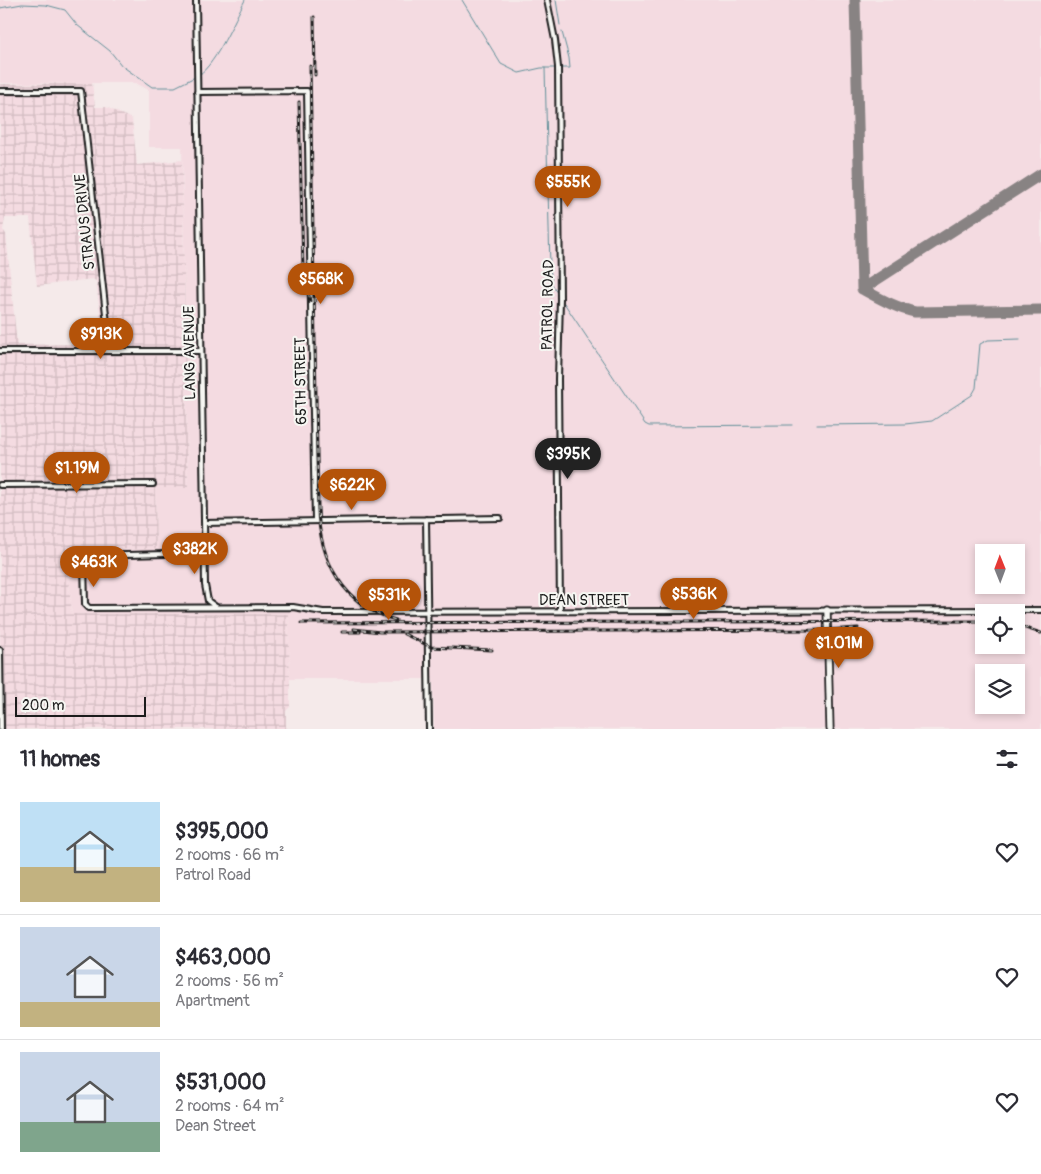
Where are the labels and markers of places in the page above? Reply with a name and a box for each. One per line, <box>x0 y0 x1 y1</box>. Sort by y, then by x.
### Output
pin: $555K <box>533 166 603 208</box>
pin: $568K <box>286 262 356 305</box>
pin: $913K <box>66 318 136 360</box>
pin: $395K <box>533 438 603 480</box>
pin: $1.19M <box>36 452 118 494</box>
pin: $622K <box>317 468 387 511</box>
pin: $382K <box>160 532 230 575</box>
pin: $463K <box>59 546 129 588</box>
pin: $531K <box>354 578 424 621</box>
pin: $536K <box>659 578 729 620</box>
pin: $1.01M <box>798 626 880 669</box>

